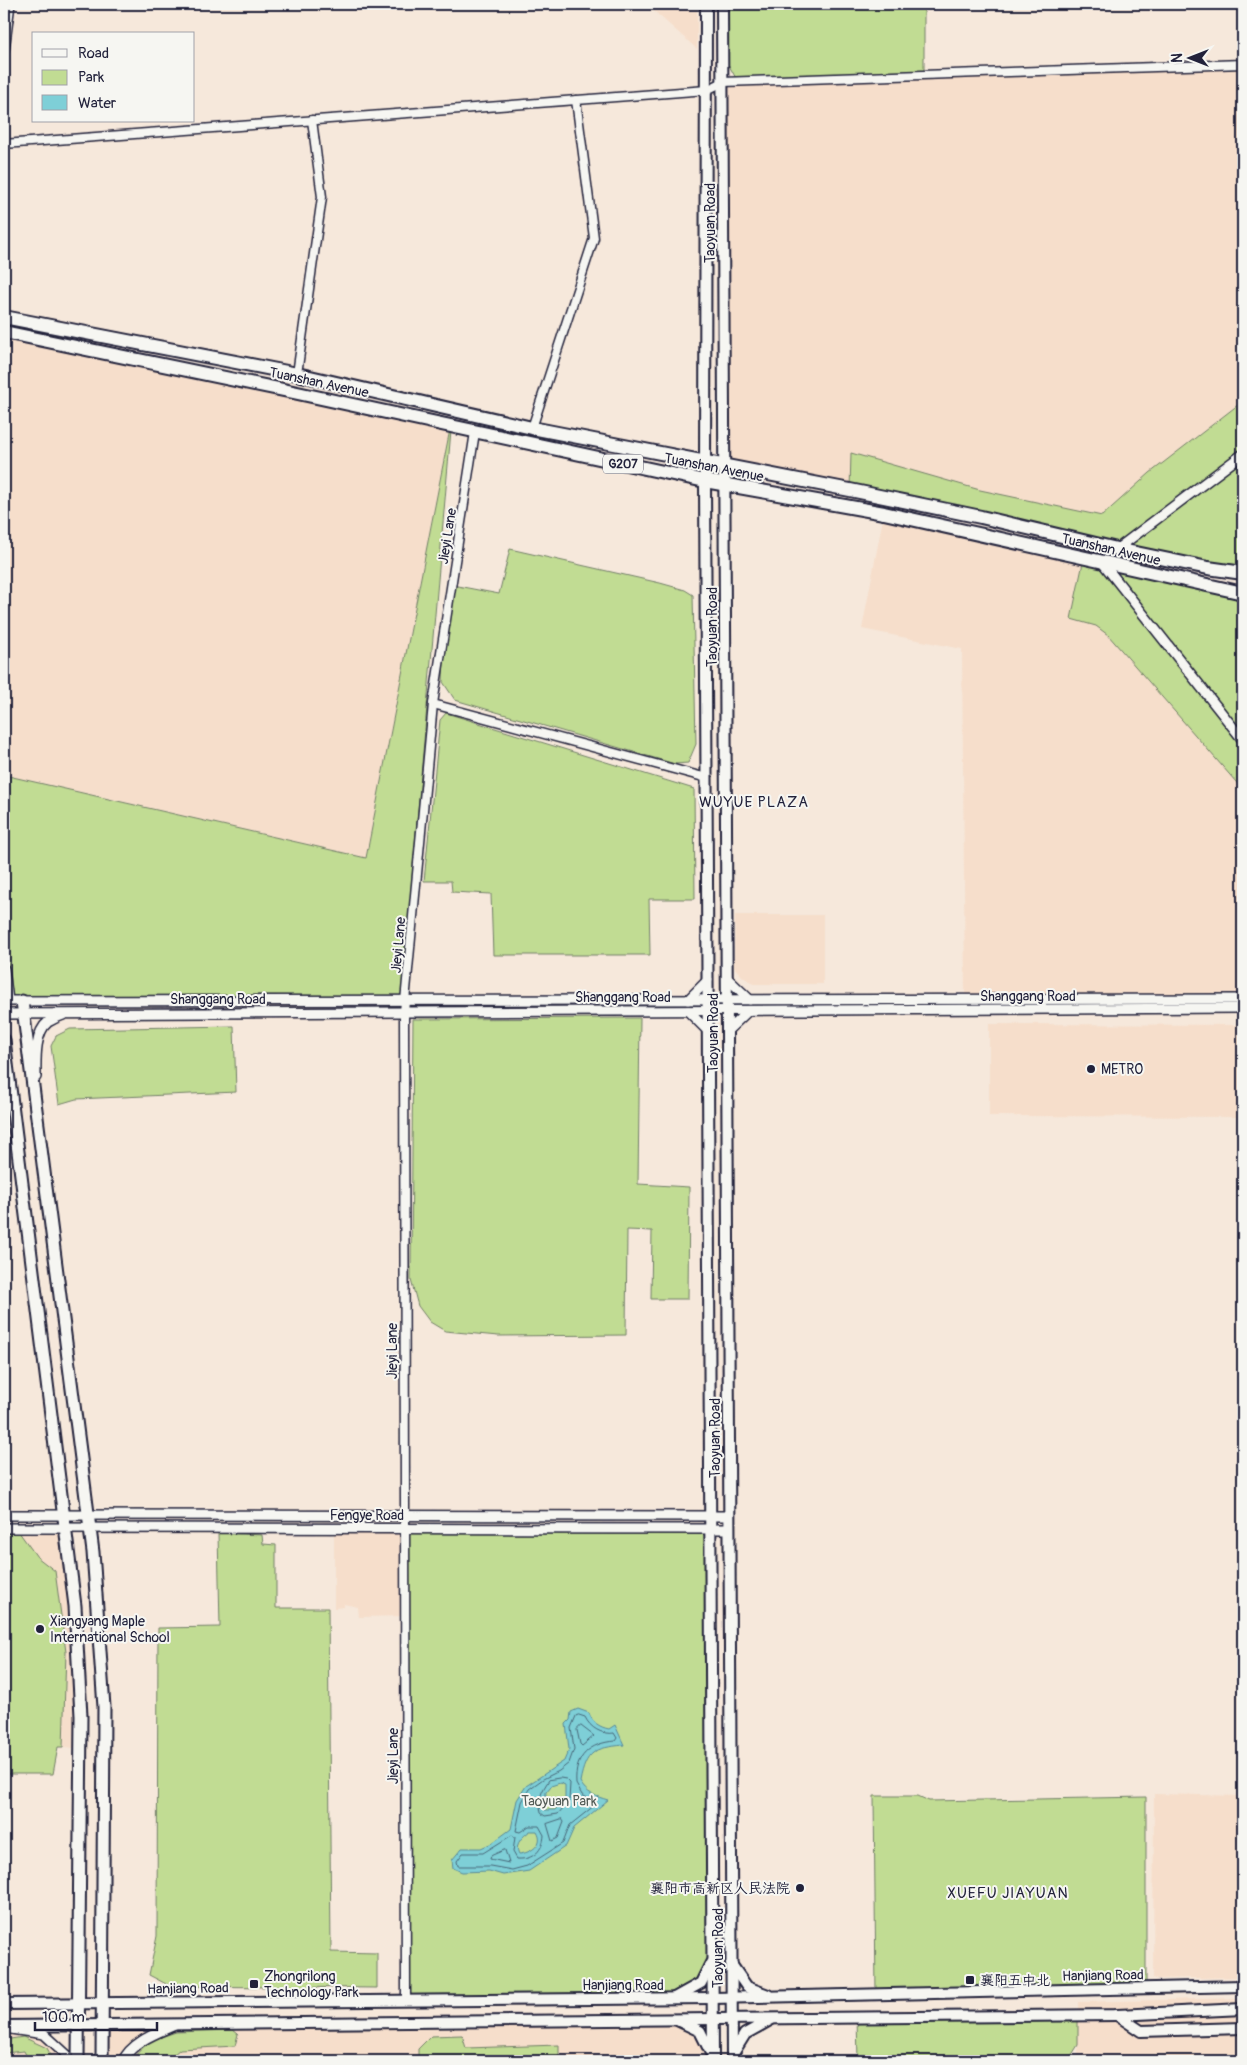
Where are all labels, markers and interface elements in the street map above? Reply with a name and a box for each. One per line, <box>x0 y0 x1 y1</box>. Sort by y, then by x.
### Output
legend <box>32 32 195 122</box>
north arrow <box>1164 32 1214 82</box>
text: Road <box>78 44 109 63</box>
text: N <box>1169 53 1186 63</box>
text: Park <box>78 68 105 87</box>
text: Water <box>78 94 117 113</box>
street label: Taoyuan Road <box>702 183 719 263</box>
street label: Tuanshan Avenue <box>268 364 370 401</box>
street label: Tuanshan Avenue <box>663 450 765 485</box>
road number: G207 <box>603 454 643 474</box>
street label: Jieyi Lane <box>435 507 460 565</box>
street label: Tuanshan Avenue <box>1060 530 1162 569</box>
street label: Taoyuan Road <box>704 587 721 667</box>
district label: WUYUE PLAZA <box>699 793 809 812</box>
street label: Jieyi Lane <box>388 916 409 974</box>
street label: Shanggang Road <box>980 988 1076 1005</box>
street label: Shanggang Road <box>575 989 671 1006</box>
street label: Shanggang Road <box>170 991 266 1008</box>
street label: Taoyuan Road <box>705 993 722 1073</box>
place label: METRO <box>1101 1061 1143 1078</box>
marker: METRO <box>1085 1063 1097 1075</box>
street label: Jieyi Lane <box>384 1323 401 1379</box>
street label: Taoyuan Road <box>707 1398 724 1478</box>
street label: Fengye Road <box>330 1507 404 1524</box>
place label: Xiangyang Maple International School <box>50 1613 170 1646</box>
marker: Xiangyang Maple International School <box>34 1623 46 1635</box>
street label: Jieyi Lane <box>385 1728 402 1784</box>
park label: Taoyuan Park <box>521 1793 597 1810</box>
place label: 襄阳市高新区人民法院 <box>650 1880 790 1897</box>
marker: 襄阳市高新区人民法院 <box>794 1882 806 1894</box>
district label: XUEFU JIAYUAN <box>947 1884 1069 1903</box>
street label: Taoyuan Road <box>710 1908 727 1988</box>
street label: Hanjiang Road <box>1062 1966 1144 1985</box>
place label: Zhongrilong Technology Park <box>264 1968 359 2001</box>
place label: 襄阳五中北 <box>980 1972 1050 1989</box>
marker: 襄阳五中北 <box>964 1974 976 1986</box>
street label: Hanjiang Road <box>582 1977 664 1994</box>
marker: Zhongrilong Technology Park <box>248 1978 260 1990</box>
street label: Hanjiang Road <box>147 1979 229 1998</box>
scale bar <box>35 2000 158 2032</box>
text: 100 m <box>42 2008 85 2027</box>

